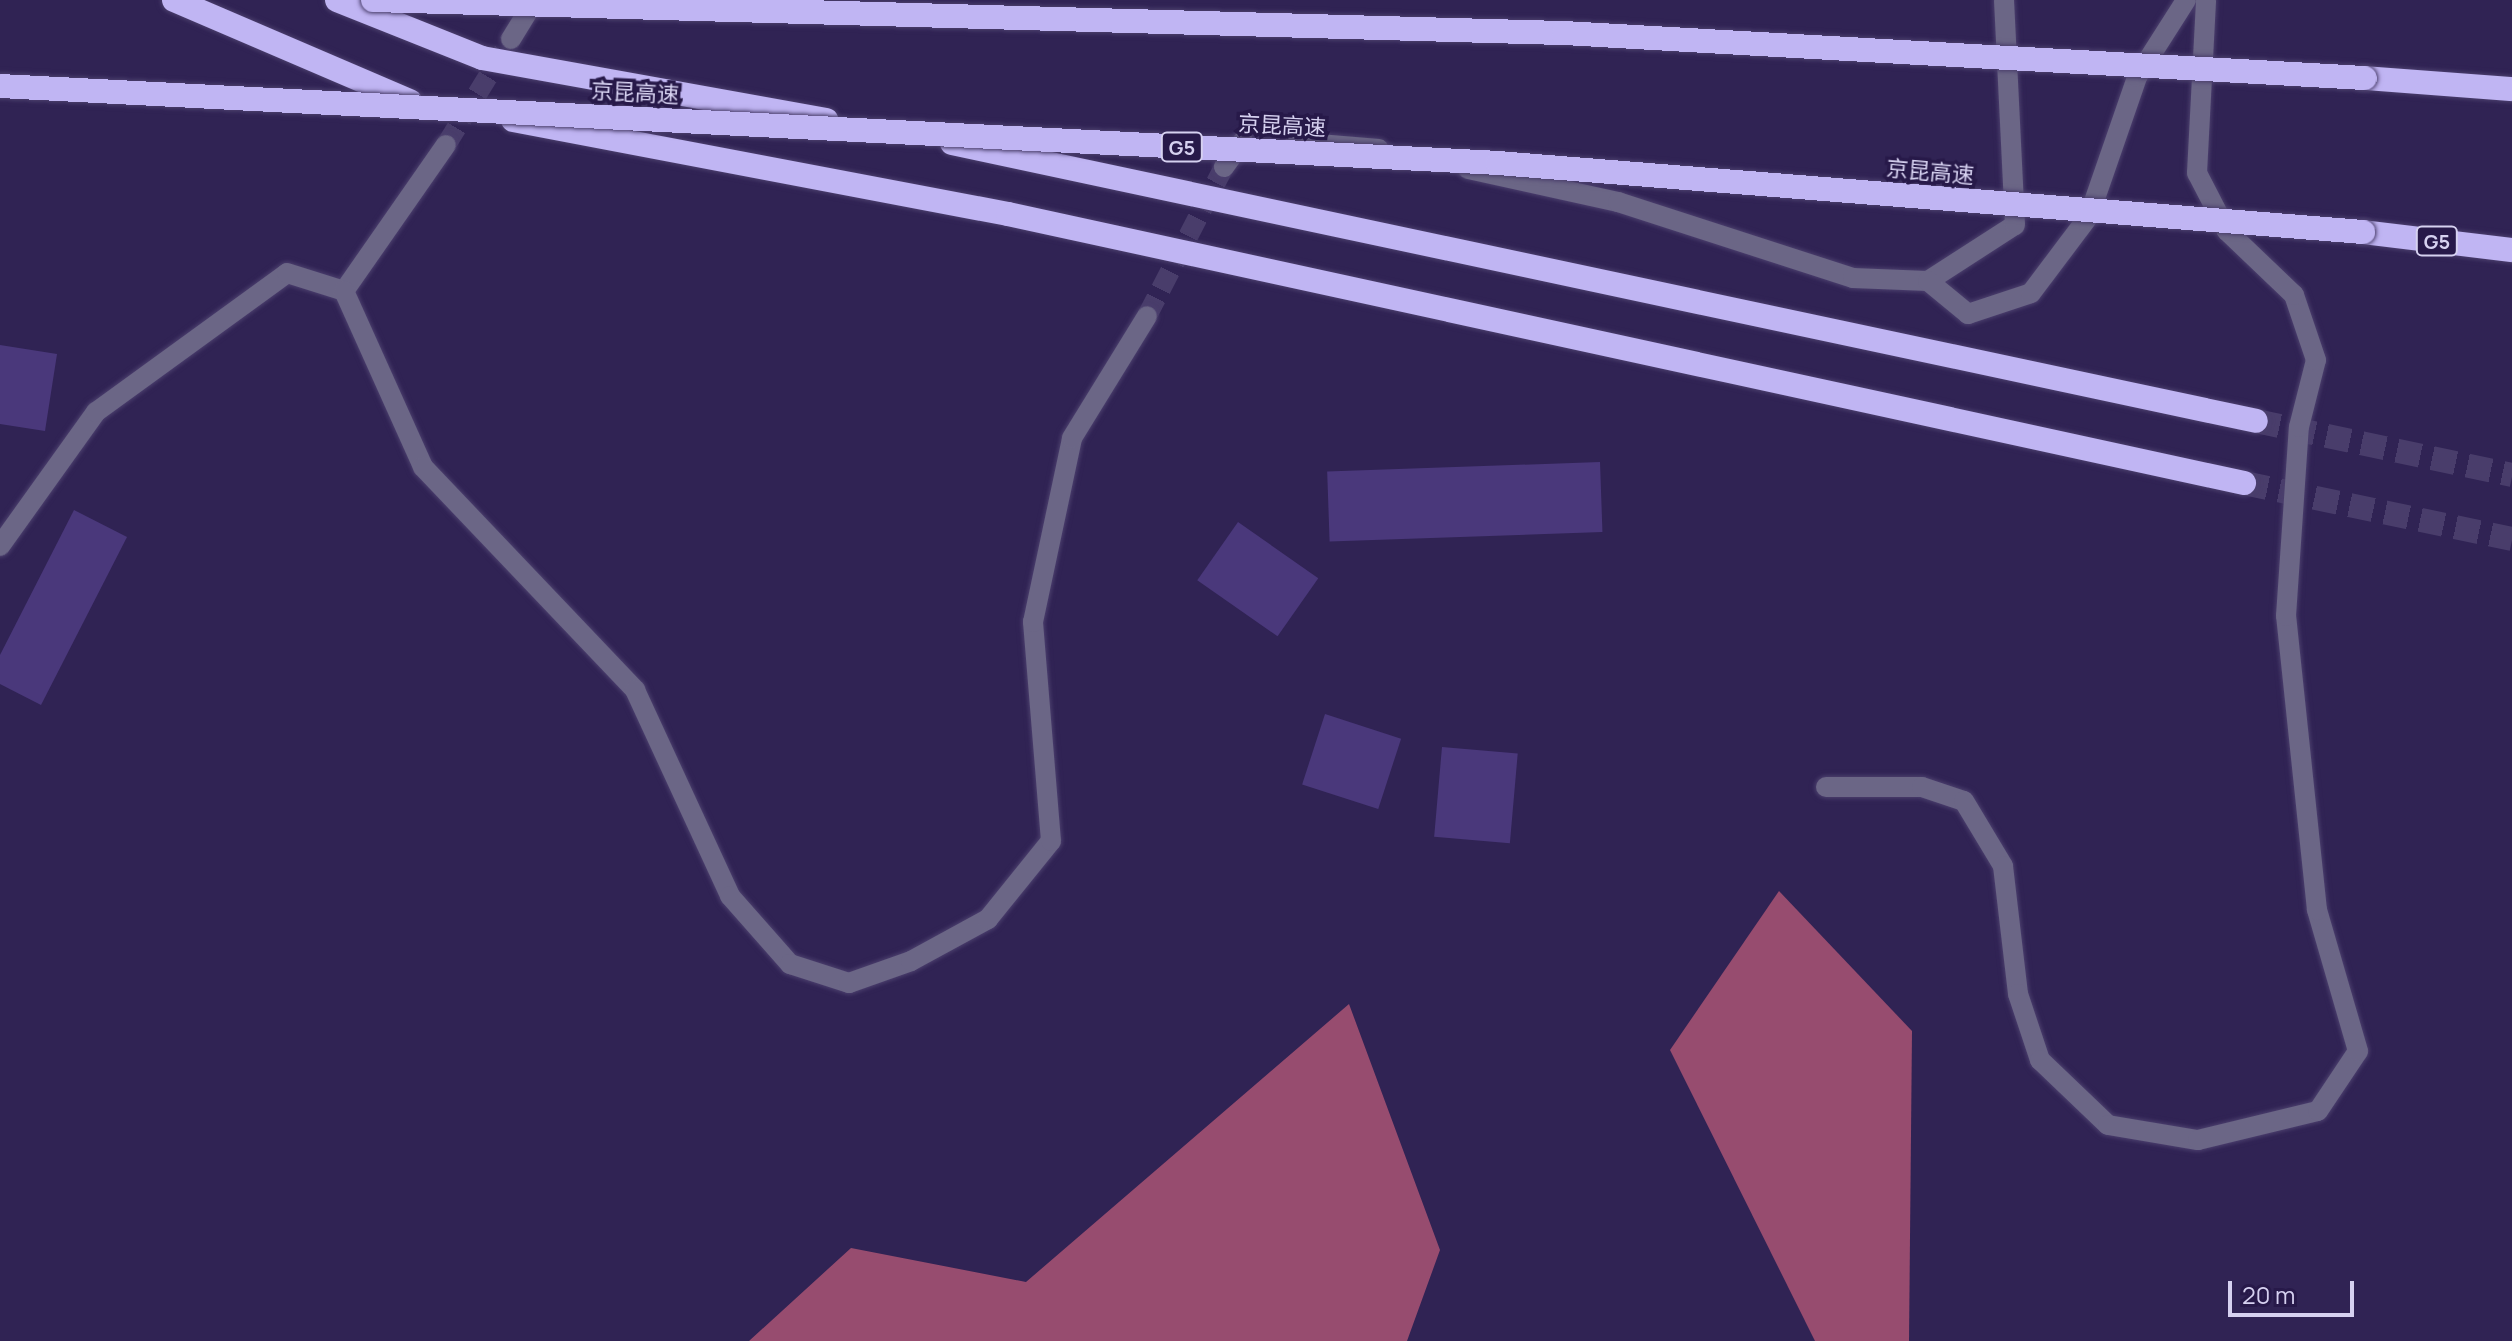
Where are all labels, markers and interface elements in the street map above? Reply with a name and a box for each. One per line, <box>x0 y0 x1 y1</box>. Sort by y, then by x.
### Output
street label: 京昆高速 <box>590 78 680 108</box>
street label: 京昆高速 <box>1237 111 1327 141</box>
road number: G5 <box>1160 131 1204 163</box>
street label: 京昆高速 <box>1885 155 1975 189</box>
road number: G5 <box>2415 225 2459 257</box>
scale bar <box>2232 1265 2358 1315</box>
text: 20 m <box>2242 1278 2295 1311</box>

